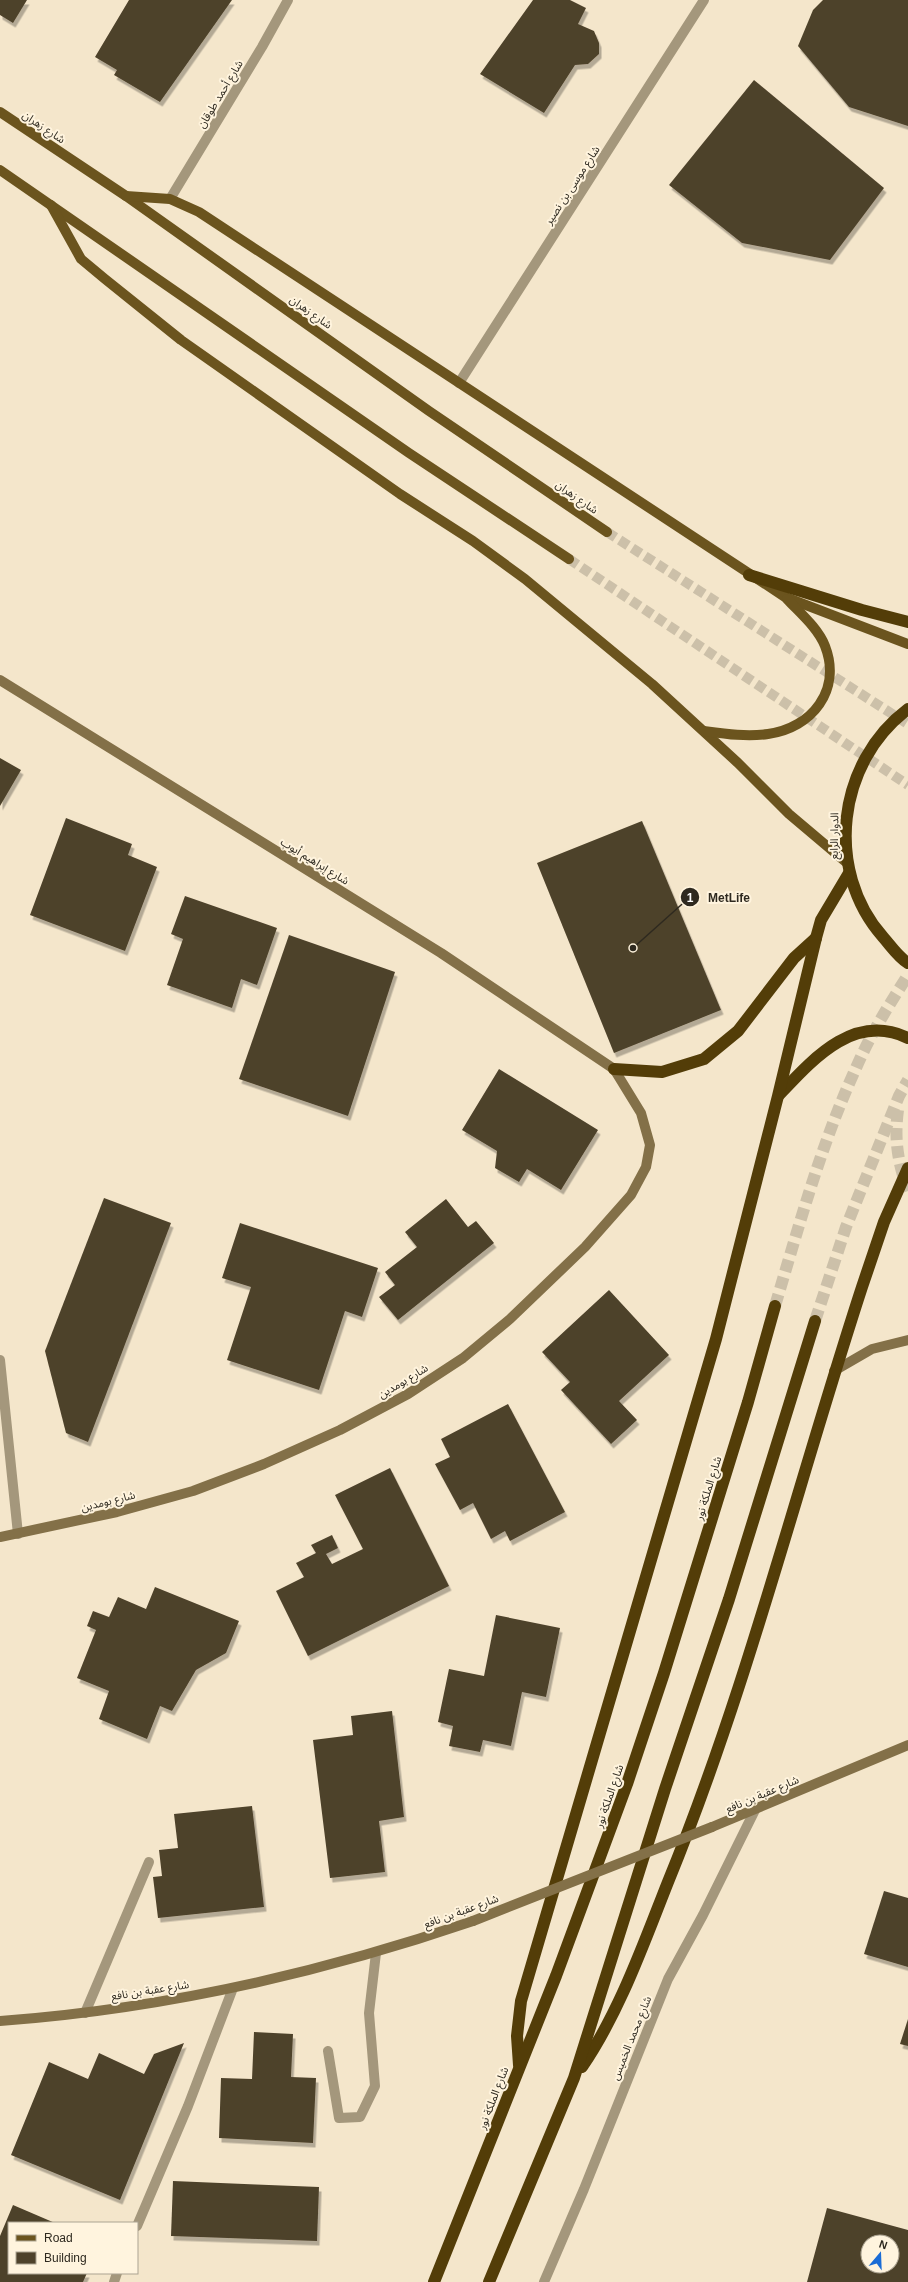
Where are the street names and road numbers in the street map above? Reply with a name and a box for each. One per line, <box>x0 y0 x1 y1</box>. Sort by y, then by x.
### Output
street label: شارع أحمد طوقان <box>195 57 247 131</box>
street label: شارع زهران <box>19 108 68 147</box>
street label: شارع موسى بن نصير <box>542 143 604 228</box>
street label: شارع زهران <box>286 293 335 333</box>
street label: شارع زهران <box>552 478 601 518</box>
street label: الدوار الرابع <box>828 812 842 860</box>
street label: شارع إبراهيم أيوب <box>277 835 352 890</box>
street label: شارع بومدين <box>376 1361 431 1402</box>
street label: شارع الملكة نور <box>692 1454 725 1523</box>
street label: شارع بومدين <box>80 1488 137 1515</box>
street label: شارع الملكة نور <box>592 1763 627 1831</box>
street label: شارع عقبة بن نافع <box>723 1773 802 1817</box>
street label: شارع عقبة بن نافع <box>422 1892 501 1932</box>
street label: شارع عقبة بن نافع <box>110 1978 190 2004</box>
street label: شارع محمد الخميس <box>609 1994 655 2082</box>
street label: شارع الملكة نور <box>475 2065 512 2133</box>

